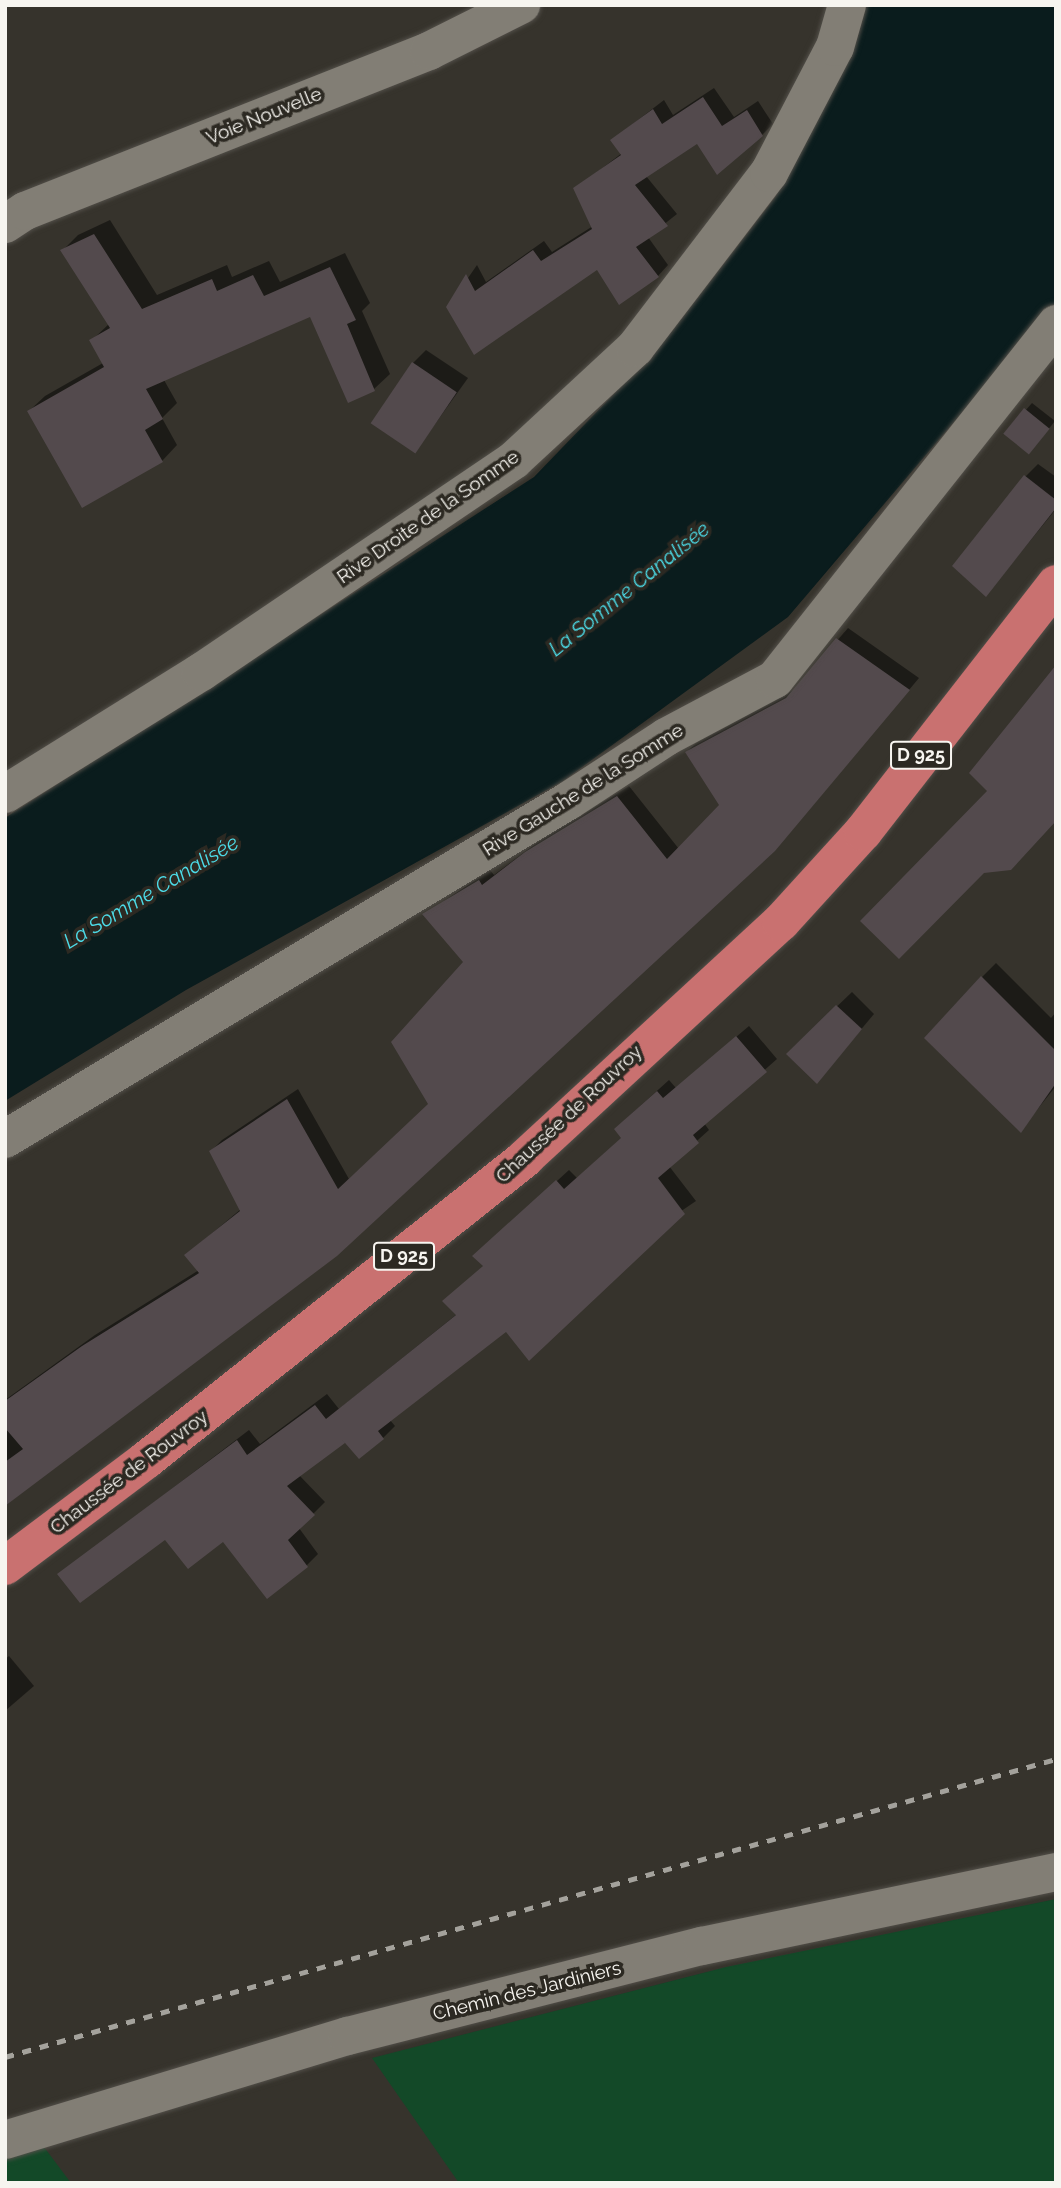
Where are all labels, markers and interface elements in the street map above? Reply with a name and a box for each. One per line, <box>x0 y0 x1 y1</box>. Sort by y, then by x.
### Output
street label: Voie Nouvelle <box>203 82 325 150</box>
street label: Rive Droite de la Somme <box>333 445 523 589</box>
water label: La Somme Canalisée <box>544 516 714 662</box>
street label: Rive Gauche de la Somme <box>479 719 687 861</box>
road number: D 925 <box>890 740 953 770</box>
water label: La Somme Canalisée <box>59 830 243 954</box>
street label: Chaussée de Rouvroy <box>491 1040 647 1188</box>
road number: D 925 <box>372 1241 436 1270</box>
street label: Chaussée de Rouvroy <box>46 1405 212 1539</box>
street label: Chemin des Jardiniers <box>430 1957 624 2025</box>

